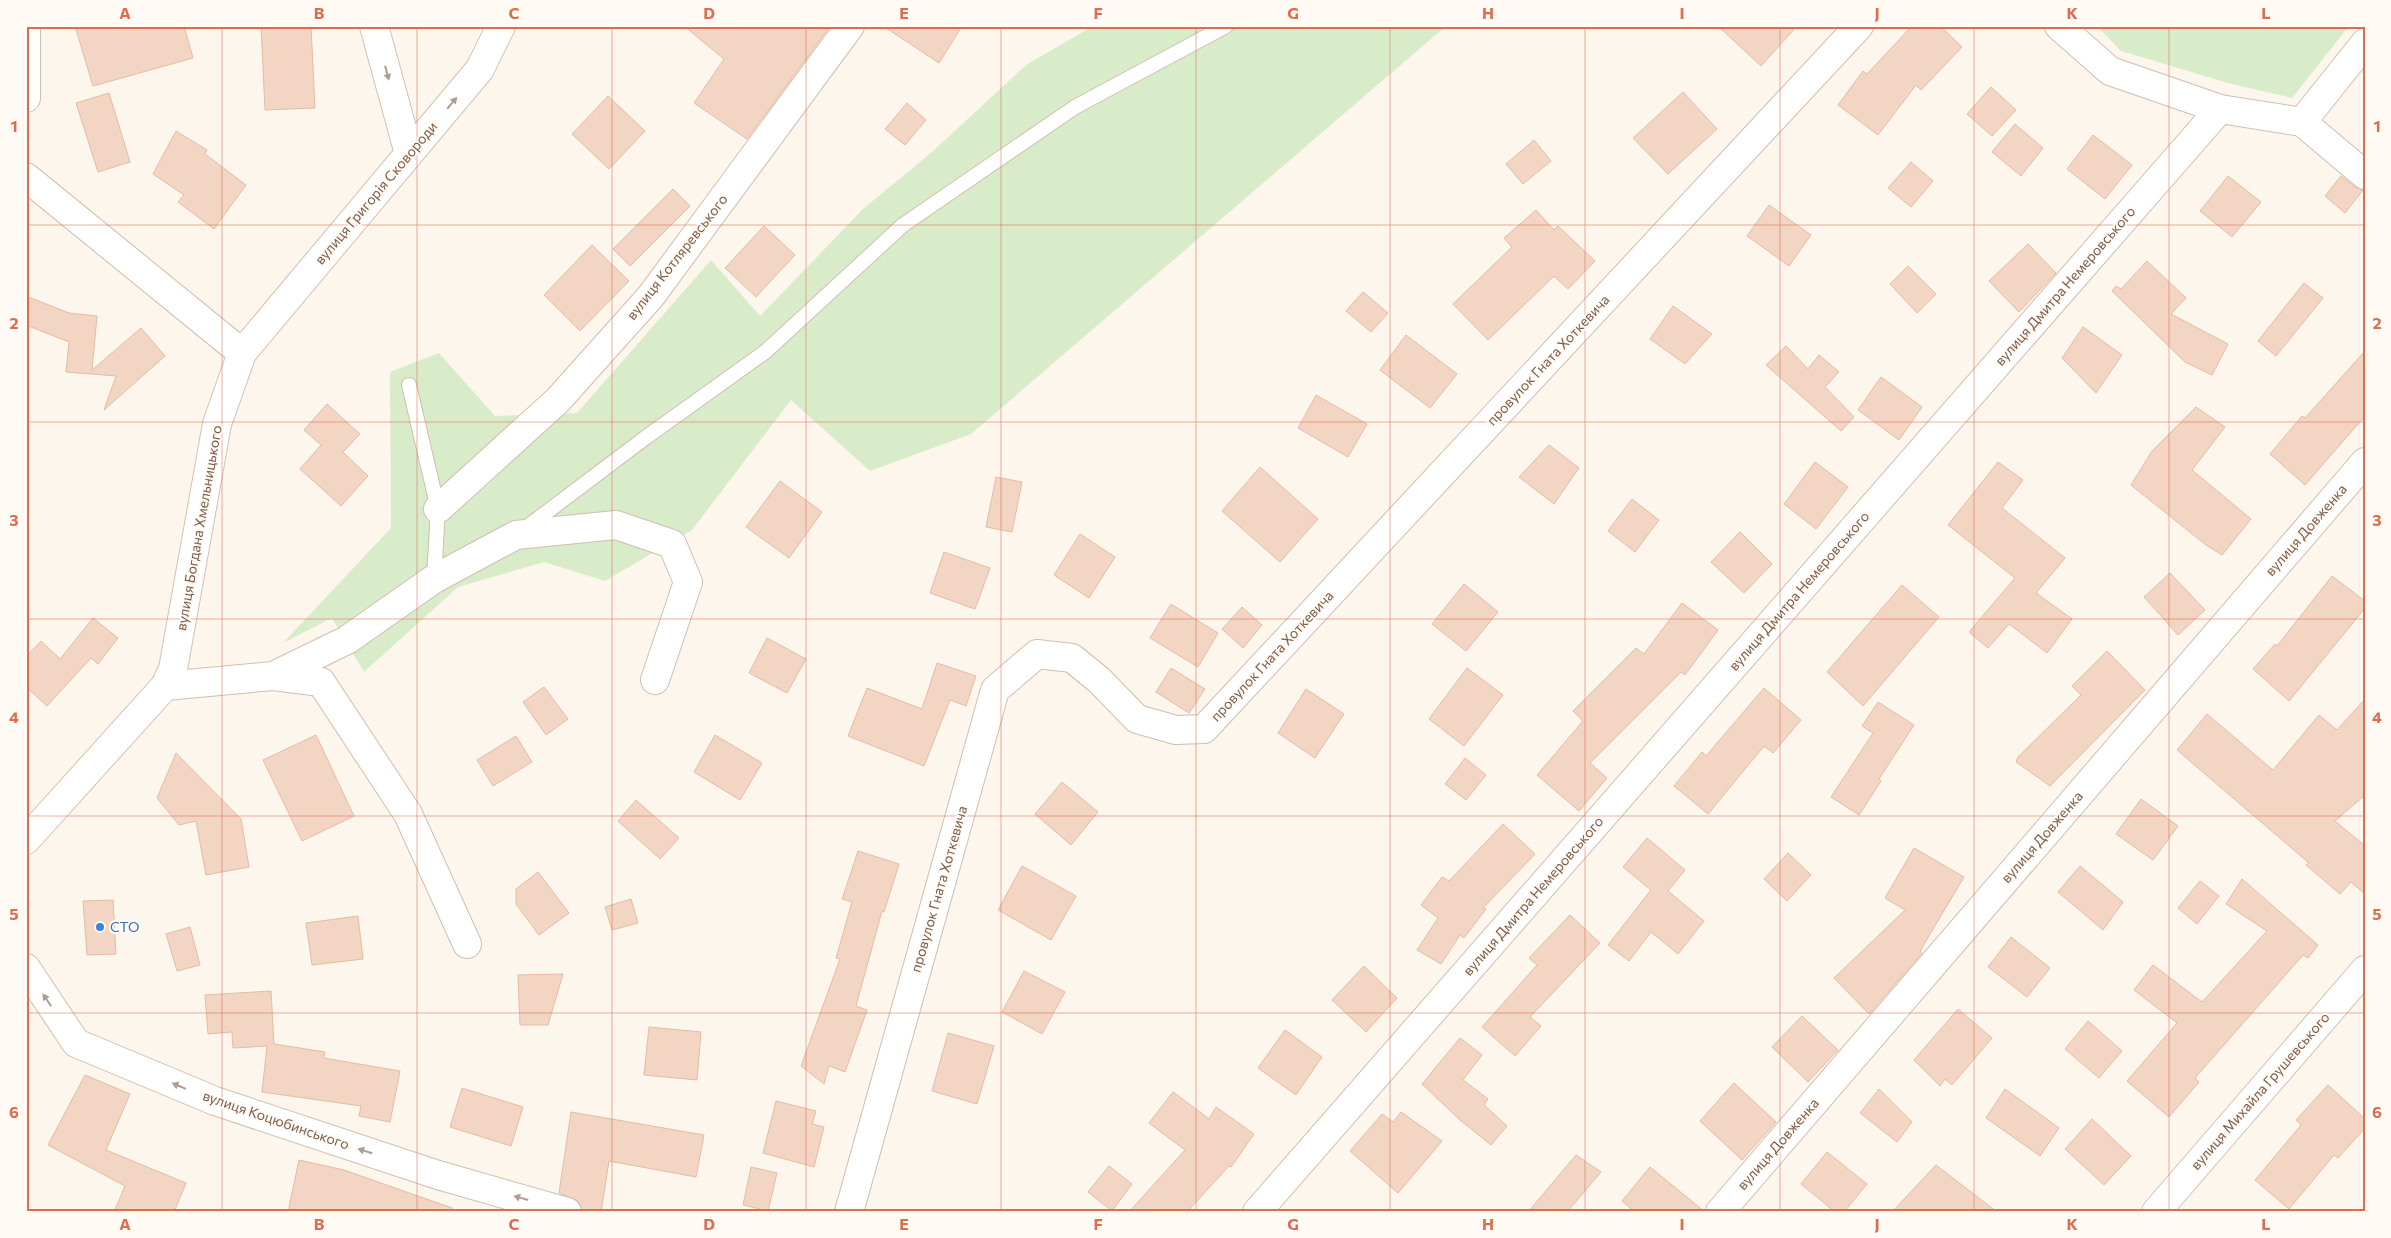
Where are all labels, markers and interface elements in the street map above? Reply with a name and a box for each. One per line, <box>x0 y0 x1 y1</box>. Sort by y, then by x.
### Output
text: A <box>119 3 131 22</box>
text: B <box>314 3 325 22</box>
text: C <box>509 3 520 22</box>
text: D <box>703 3 715 22</box>
text: E <box>899 3 909 22</box>
text: F <box>1093 3 1103 22</box>
text: G <box>1287 3 1299 22</box>
text: H <box>1482 3 1494 22</box>
text: I <box>1679 3 1685 22</box>
text: J <box>1874 3 1880 22</box>
text: K <box>2066 3 2078 22</box>
text: L <box>2261 3 2271 22</box>
one-way arrow <box>383 66 391 81</box>
one-way arrow <box>446 97 457 110</box>
text: 1 <box>10 116 18 135</box>
text: 1 <box>2373 116 2381 135</box>
street label: вулиця Григорія Сковороди <box>311 118 440 268</box>
street label: вулиця Котляревського <box>622 191 731 323</box>
street label: вулиця Дмитра Немеровського <box>1991 203 2138 369</box>
street label: провулок Гната Хоткевича <box>1483 291 1613 428</box>
text: 2 <box>9 313 19 332</box>
text: 2 <box>2372 313 2382 332</box>
street label: вулиця Богдана Хмельницького <box>172 424 225 632</box>
street label: вулиця Довженка <box>2261 480 2350 579</box>
street label: вулиця Дмитра Немеровського <box>1725 508 1872 674</box>
text: 3 <box>9 510 19 529</box>
text: 3 <box>2372 510 2382 529</box>
street label: провулок Гната Хоткевича <box>1207 587 1337 724</box>
text: 4 <box>9 707 19 726</box>
text: 4 <box>2372 707 2382 726</box>
street label: вулиця Довженка <box>1997 787 2086 886</box>
street label: провулок Гната Хоткевича <box>907 804 970 974</box>
street label: вулиця Дмитра Немеровського <box>1459 813 1606 979</box>
text: 5 <box>9 904 19 923</box>
text: 5 <box>2372 904 2382 923</box>
place label: СТО <box>110 918 140 935</box>
marker: СТО <box>94 921 106 933</box>
one-way arrow <box>43 994 52 1007</box>
street label: вулиця Михайла Грушевського <box>2187 1008 2333 1173</box>
one-way arrow <box>172 1081 186 1089</box>
street label: вулиця Коцюбинського <box>201 1086 352 1153</box>
street label: вулиця Довженка <box>1733 1094 1822 1193</box>
text: 6 <box>9 1102 19 1121</box>
text: 6 <box>2372 1102 2382 1121</box>
one-way arrow <box>358 1146 373 1154</box>
one-way arrow <box>513 1194 528 1202</box>
text: A <box>119 1214 131 1233</box>
text: B <box>314 1214 325 1233</box>
text: C <box>509 1214 520 1233</box>
text: D <box>703 1214 715 1233</box>
text: E <box>899 1214 909 1233</box>
text: F <box>1093 1214 1103 1233</box>
text: G <box>1287 1214 1299 1233</box>
text: H <box>1482 1214 1494 1233</box>
text: I <box>1679 1214 1685 1233</box>
text: J <box>1874 1214 1880 1233</box>
text: K <box>2066 1214 2078 1233</box>
text: L <box>2261 1214 2271 1233</box>

